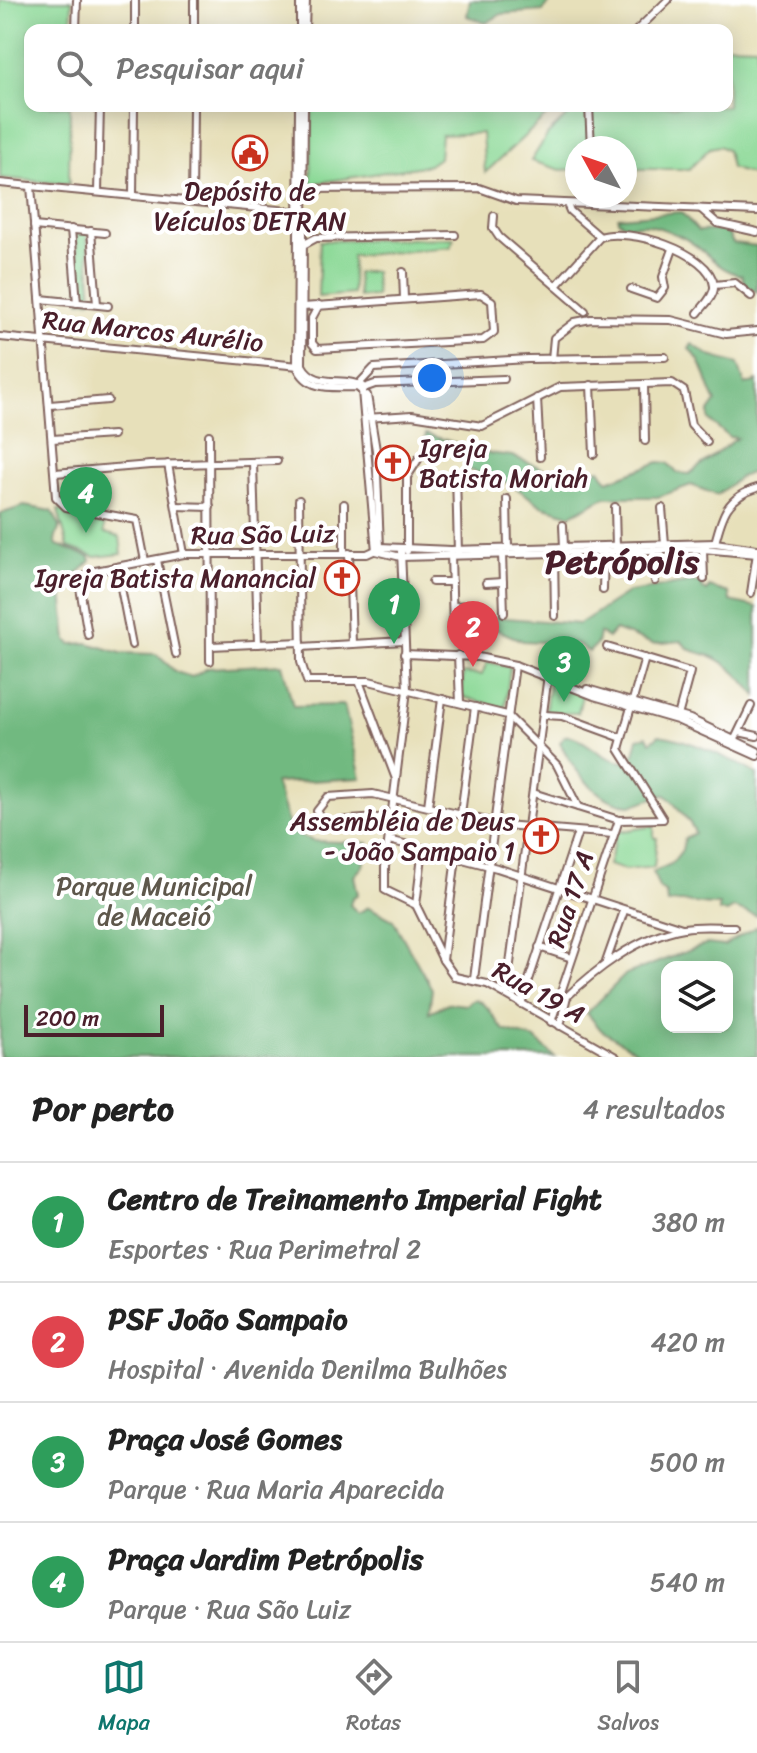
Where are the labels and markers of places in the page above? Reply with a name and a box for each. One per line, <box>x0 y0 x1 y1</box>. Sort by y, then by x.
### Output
public building icon: Depósito de Veículos DETRAN <box>231 134 269 172</box>
place label: Depósito de Veículos DETRAN <box>154 168 346 244</box>
place label: Igreja Batista Moriah <box>418 425 588 501</box>
church icon: Igreja Batista Moriah <box>374 444 412 482</box>
pin: 4 <box>60 467 112 533</box>
place label: Igreja Batista Manancial <box>34 555 317 601</box>
church icon: Igreja Batista Manancial <box>323 559 361 597</box>
pin: 1 <box>368 578 420 644</box>
pin: 2 <box>447 601 499 667</box>
pin: 3 <box>538 636 590 702</box>
place label: Assembléia de Deus - João Sampaio 1 <box>289 798 516 874</box>
church icon: Assembléia de Deus - João Sampaio 1 <box>522 817 560 855</box>

